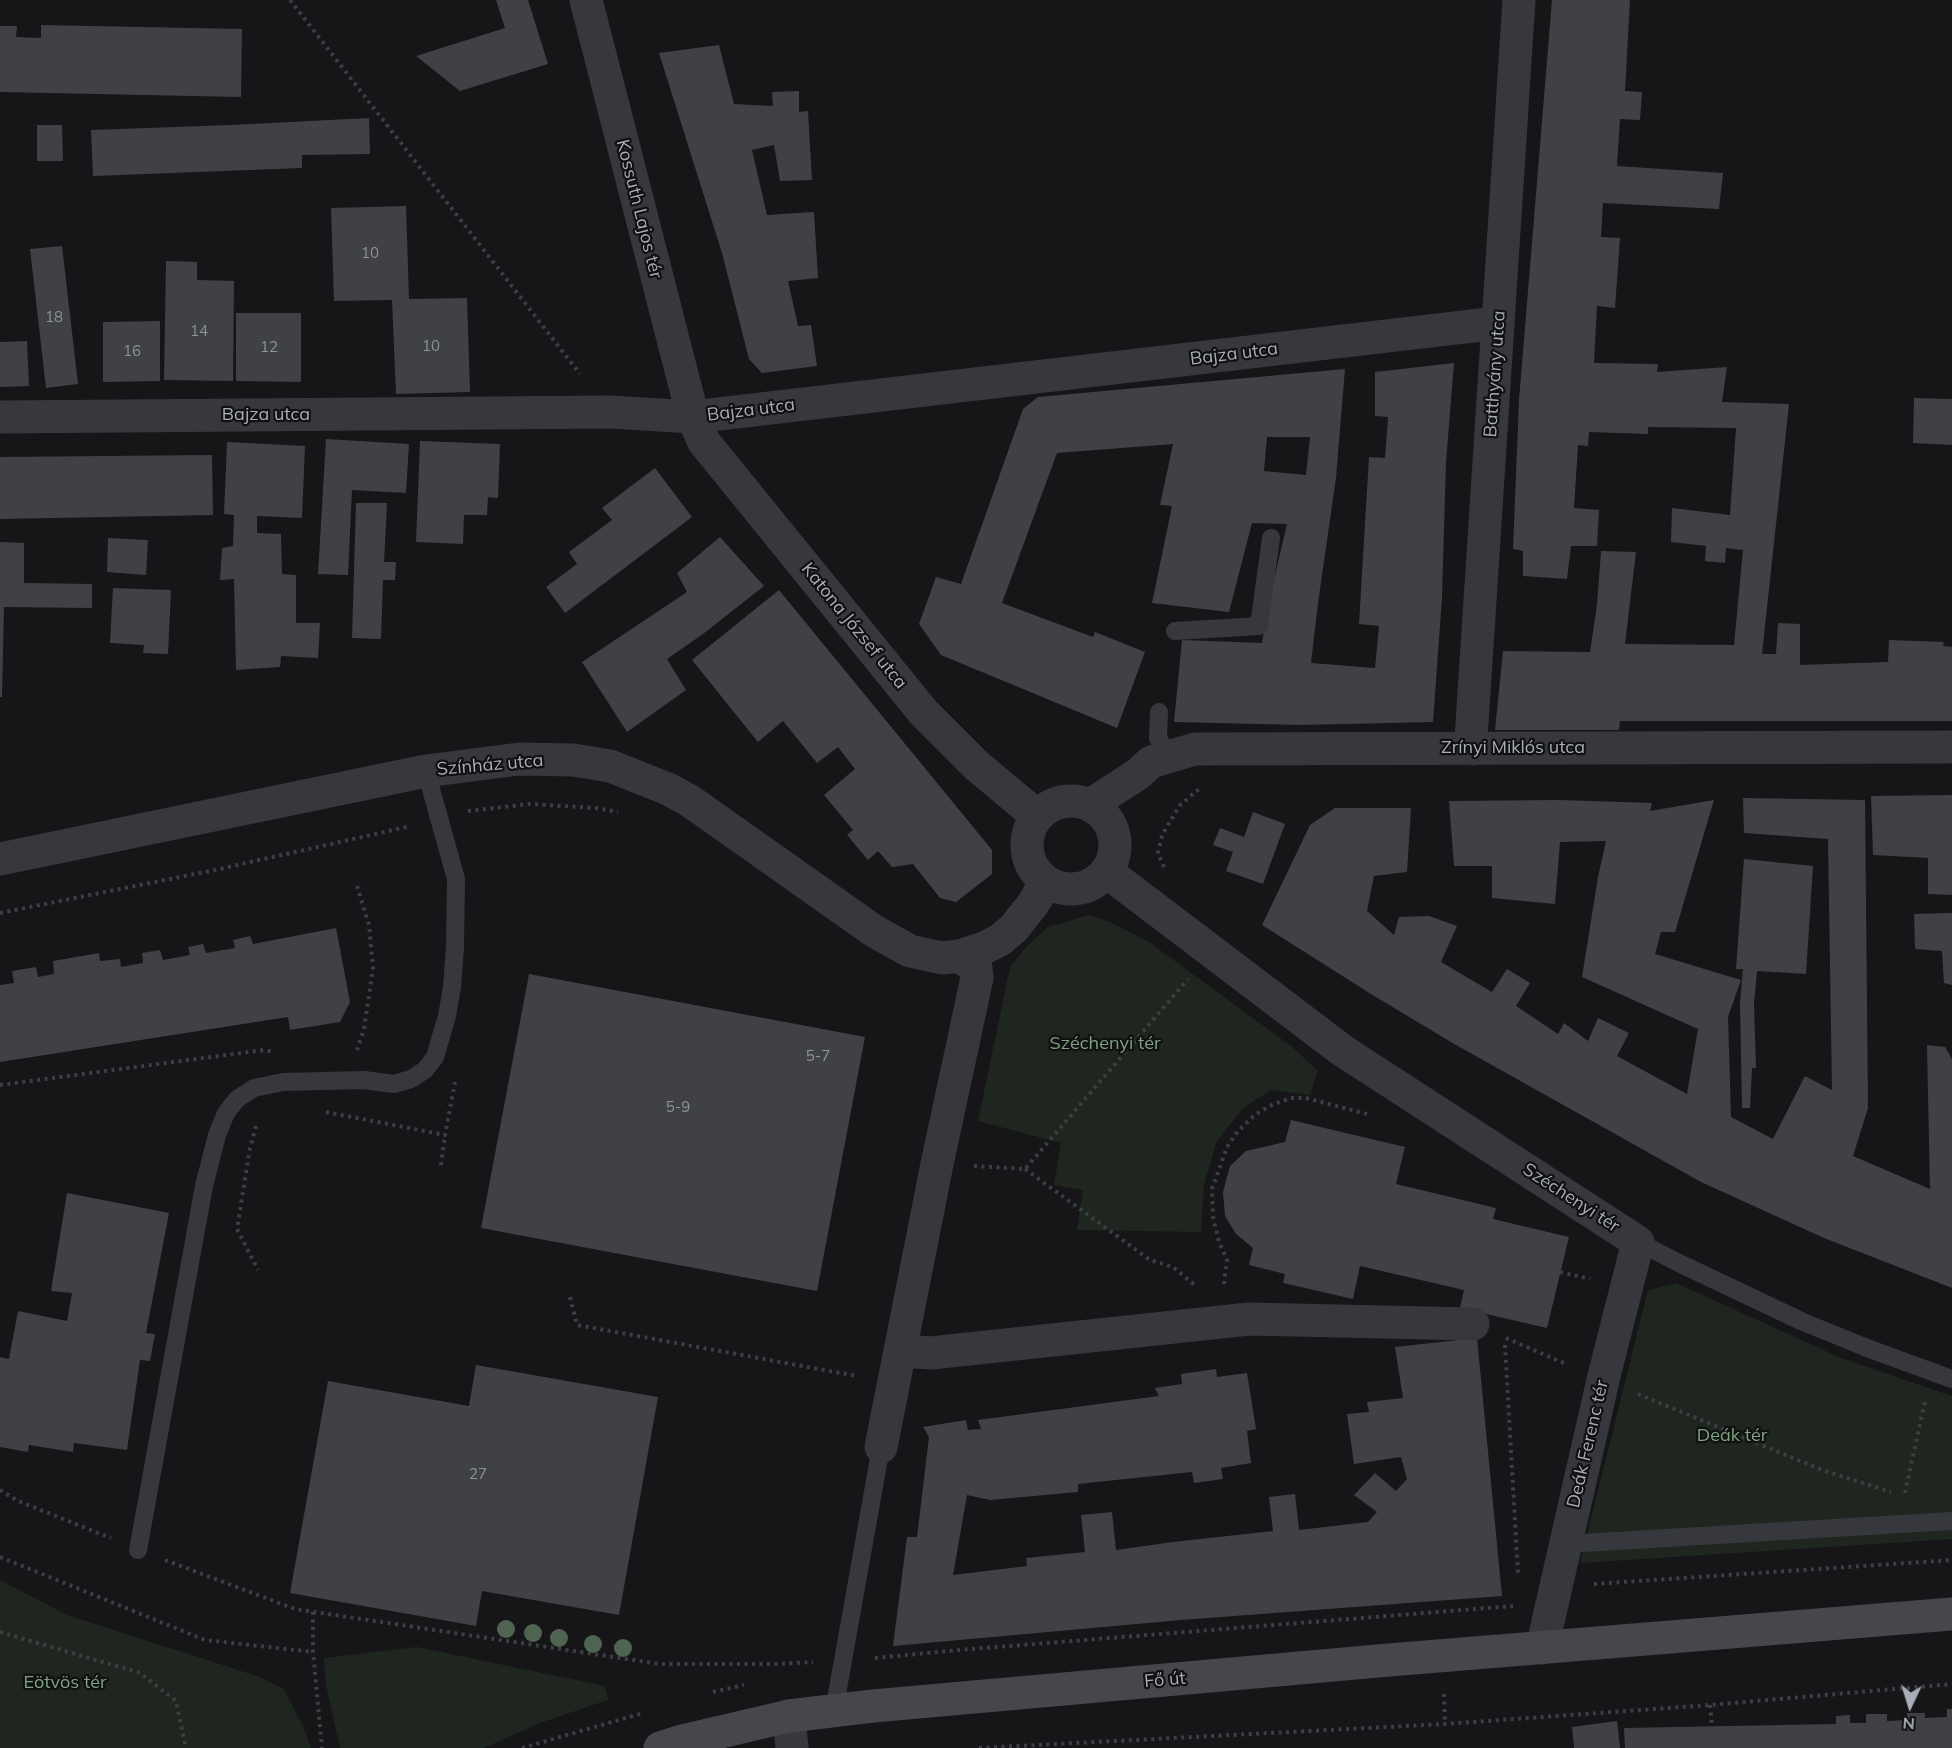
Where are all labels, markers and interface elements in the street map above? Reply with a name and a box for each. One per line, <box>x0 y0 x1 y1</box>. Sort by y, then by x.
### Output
street label: Kossuth Lajos tér <box>611 137 667 281</box>
house number: 10 <box>361 244 379 262</box>
house number: 18 <box>45 308 63 326</box>
street label: Batthyány utca <box>1480 310 1510 438</box>
house number: 14 <box>190 322 208 340</box>
house number: 10 <box>422 337 440 355</box>
house number: 12 <box>260 338 278 356</box>
street label: Bajza utca <box>1189 338 1279 370</box>
house number: 16 <box>123 342 141 360</box>
street label: Bajza utca <box>706 394 796 426</box>
street label: Bajza utca <box>222 404 310 426</box>
street label: Katona József utca <box>797 559 911 693</box>
street label: Zrínyi Miklós utca <box>1441 737 1585 759</box>
street label: Színház utca <box>436 750 544 780</box>
park label: Széchenyi tér <box>1050 1033 1160 1055</box>
house number: 5-7 <box>806 1047 830 1065</box>
house number: 5-9 <box>666 1098 690 1116</box>
street label: Széchenyi tér <box>1519 1159 1623 1237</box>
street label: Deák Ferenc tér <box>1563 1378 1613 1510</box>
park label: Deák tér <box>1697 1425 1767 1447</box>
house number: 27 <box>469 1465 487 1483</box>
street label: Fő út <box>1143 1667 1187 1693</box>
park label: Eötvös tér <box>24 1672 106 1694</box>
north arrow <box>1880 1676 1940 1736</box>
text: N <box>1902 1714 1915 1734</box>

